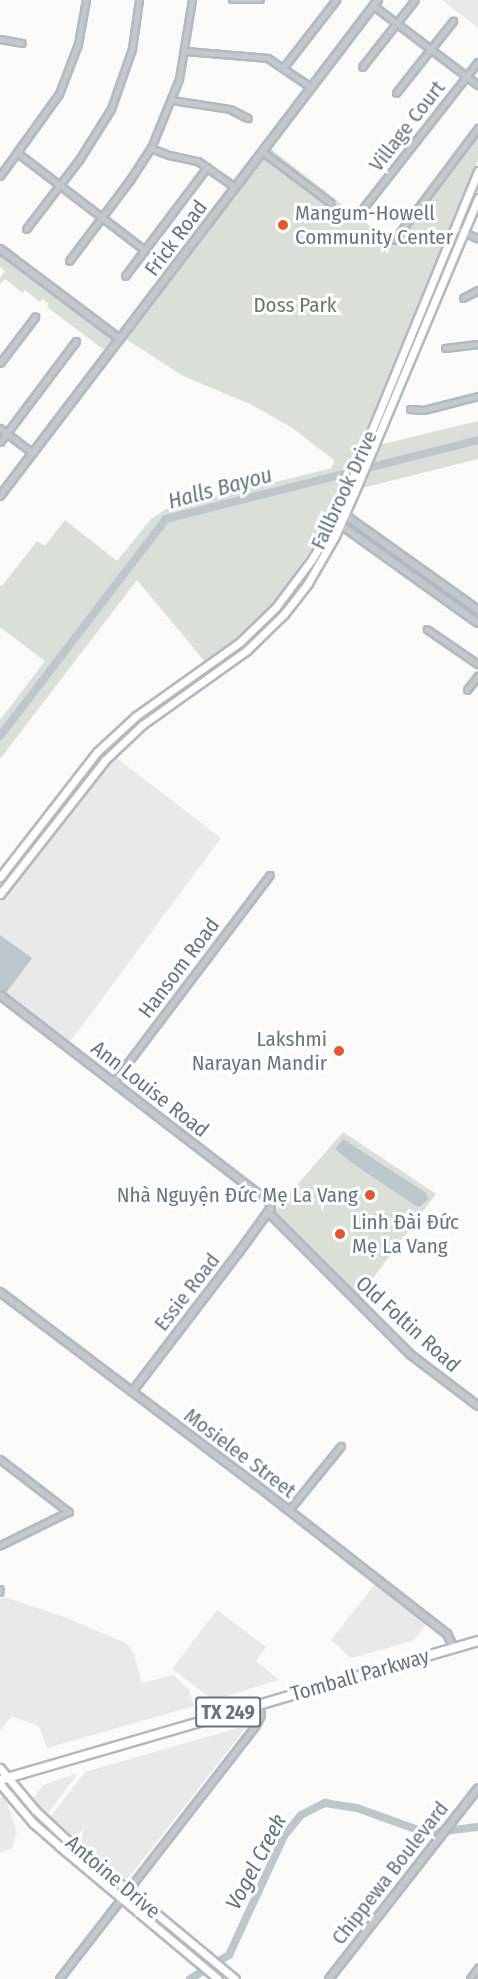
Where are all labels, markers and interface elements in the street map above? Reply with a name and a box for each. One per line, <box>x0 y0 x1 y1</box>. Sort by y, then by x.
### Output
street label: Village Court <box>364 76 450 176</box>
street label: Frick Road <box>139 195 213 281</box>
place label: Mangum-Howell Community Center <box>295 200 453 250</box>
marker: Mangum-Howell Community Center <box>276 218 290 232</box>
park label: Doss Park <box>253 292 337 318</box>
street label: Fallbrook Drive <box>305 427 383 553</box>
water label: Halls Bayou <box>165 461 275 515</box>
street label: Hansom Road <box>133 913 225 1023</box>
place label: Lakshmi Narayan Mandir <box>192 1026 327 1076</box>
street label: Ann Louise Road <box>86 1035 214 1143</box>
marker: Lakshmi Narayan Mandir <box>332 1044 346 1058</box>
place label: Nhà Nguyện Đức Mẹ La Vang <box>117 1182 358 1208</box>
marker: Nhà Nguyện Đức Mẹ La Vang <box>363 1188 377 1202</box>
place label: Linh Đài Đức Mẹ La Vang <box>352 1209 459 1259</box>
marker: Linh Đài Đức Mẹ La Vang <box>333 1227 347 1241</box>
street label: Essie Road <box>149 1248 225 1336</box>
street label: Old Foltin Road <box>351 1271 465 1377</box>
street label: Mosielee Street <box>179 1403 301 1503</box>
street label: Tomball Parkway <box>288 1643 432 1707</box>
road number: TX 249 <box>195 1695 261 1729</box>
street label: Chippewa Boulevard <box>326 1796 454 1950</box>
water label: Vogel Creek <box>220 1810 292 1914</box>
street label: Antoine Drive <box>61 1830 165 1924</box>

